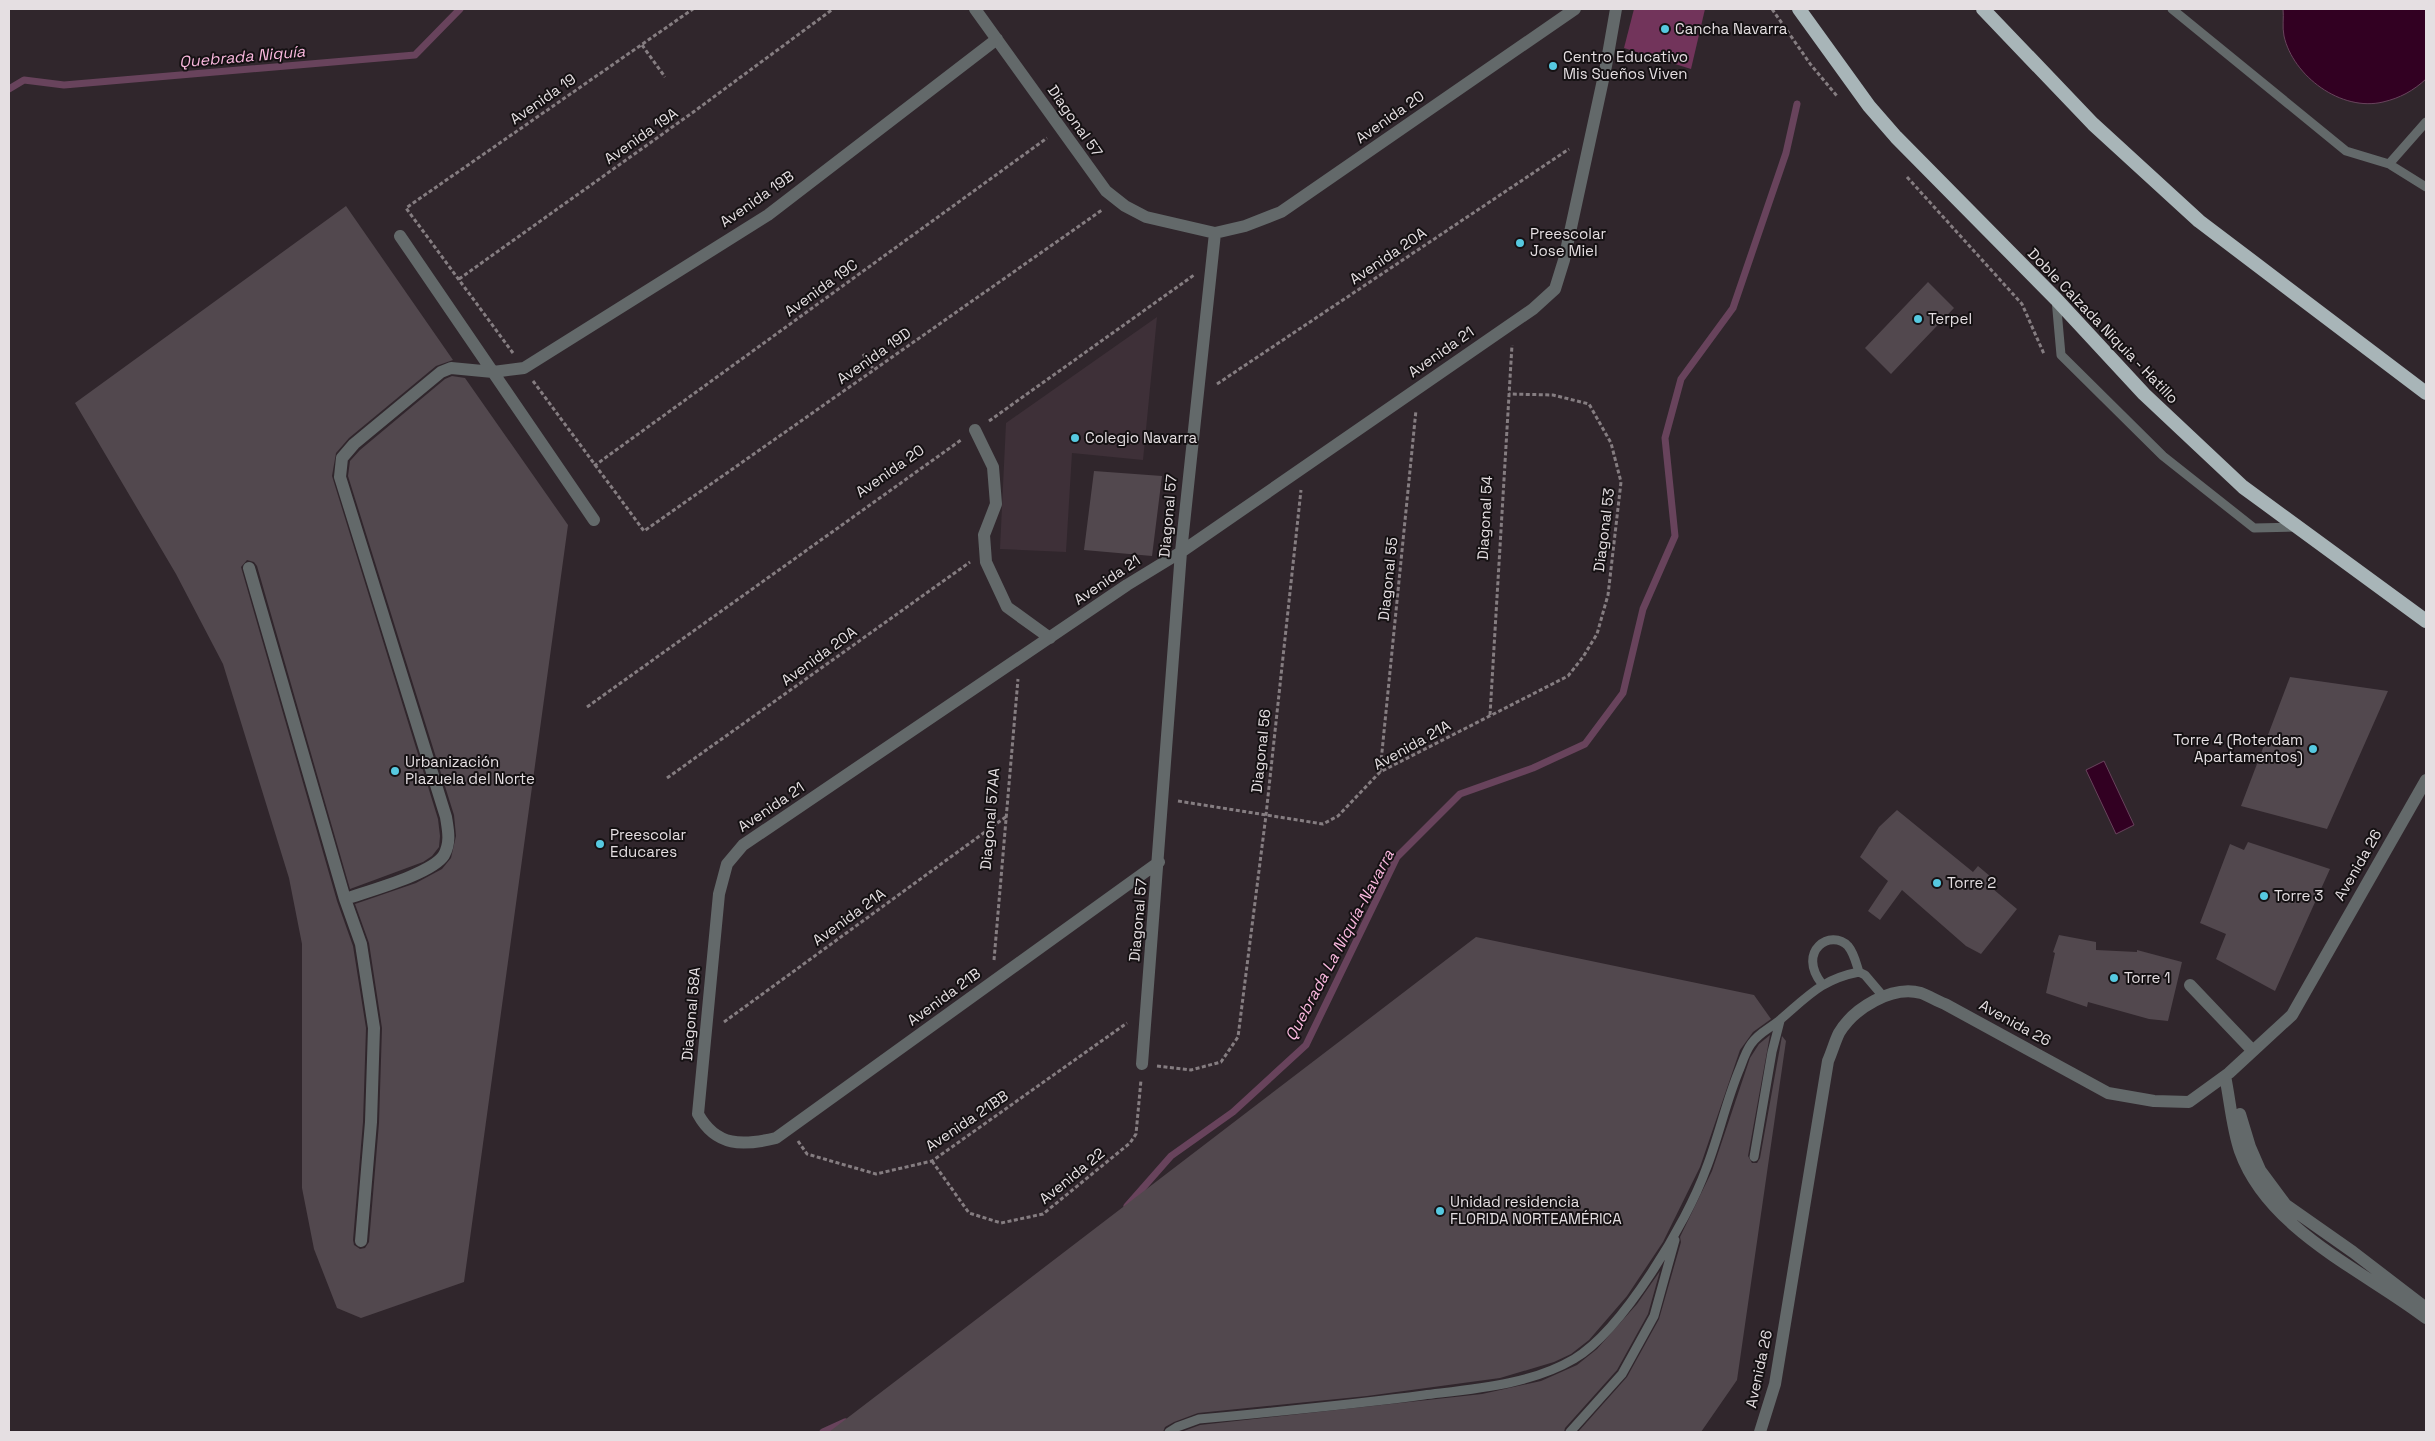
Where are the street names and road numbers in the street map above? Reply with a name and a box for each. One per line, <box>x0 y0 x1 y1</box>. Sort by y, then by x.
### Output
street label: Avenida 19 <box>506 69 579 128</box>
street label: Diagonal 57 <box>1044 81 1107 160</box>
street label: Avenida 20 <box>1352 86 1428 147</box>
street label: Avenida 19A <box>600 103 682 168</box>
street label: Avenida 19B <box>716 166 798 231</box>
street label: Avenida 20A <box>1346 223 1430 288</box>
street label: Doble Calzada Niquia - Hatillo <box>2024 244 2183 407</box>
street label: Avenida 19C <box>780 255 861 321</box>
street label: Avenida 21 <box>1404 322 1477 381</box>
street label: Avenida 19D <box>833 323 915 388</box>
street label: Avenida 20 <box>852 440 928 501</box>
street label: Diagonal 57 <box>1154 474 1181 558</box>
street label: Diagonal 54 <box>1473 475 1496 561</box>
street label: Diagonal 53 <box>1589 487 1618 573</box>
street label: Diagonal 55 <box>1374 536 1401 622</box>
street label: Avenida 21 <box>1070 550 1144 609</box>
street label: Avenida 20A <box>777 621 861 689</box>
street label: Diagonal 56 <box>1247 708 1274 794</box>
street label: Avenida 21A <box>1370 715 1454 774</box>
street label: Diagonal 57AA <box>976 767 1003 871</box>
street label: Avenida 21 <box>734 777 808 836</box>
street label: Avenida 26 <box>2330 826 2386 904</box>
street label: Diagonal 57 <box>1124 878 1151 962</box>
street label: Avenida 21A <box>808 883 889 949</box>
street label: Avenida 21B <box>903 964 984 1030</box>
street label: Diagonal 58A <box>677 966 704 1062</box>
street label: Avenida 26 <box>1976 995 2054 1050</box>
street label: Avenida 21BB <box>922 1086 1012 1155</box>
street label: Avenida 22 <box>1035 1143 1108 1208</box>
street label: Avenida 26 <box>1741 1328 1776 1410</box>

